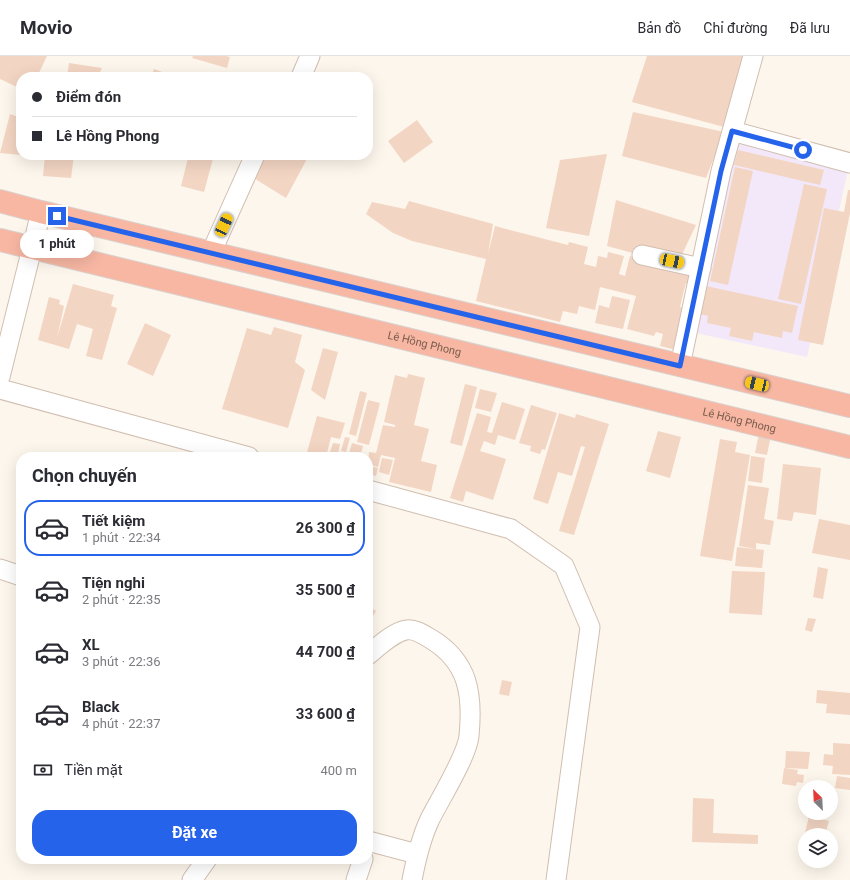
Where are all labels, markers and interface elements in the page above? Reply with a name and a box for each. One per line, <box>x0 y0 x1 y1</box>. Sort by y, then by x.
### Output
text: Movio <box>20 16 73 39</box>
text: Bản đồ <box>637 20 681 36</box>
text: Chỉ đường <box>703 20 768 36</box>
text: Đã lưu <box>790 20 830 36</box>
text: Điểm đón <box>56 88 121 106</box>
text: Lê Hồng Phong <box>56 127 159 145</box>
route start <box>794 141 812 159</box>
route end <box>48 207 66 225</box>
car <box>213 212 235 238</box>
callout: 1 phút <box>20 230 94 258</box>
text: 1 phút <box>39 236 75 251</box>
car <box>659 253 685 269</box>
street label: Lê Hồng Phong <box>387 328 463 359</box>
car <box>744 375 770 393</box>
street label: Lê Hồng Phong <box>701 405 777 435</box>
text: Chọn chuyến <box>32 465 137 486</box>
icon: car <box>34 510 70 546</box>
text: Tiết kiệm <box>82 512 145 530</box>
text: 26 300 ₫ <box>296 519 355 537</box>
text: 1 phút · 22:34 <box>82 530 161 545</box>
icon: car <box>34 572 70 608</box>
text: Tiện nghi <box>82 574 145 592</box>
text: 35 500 ₫ <box>296 581 355 599</box>
text: 2 phút · 22:35 <box>82 592 161 607</box>
icon: car <box>34 634 70 670</box>
text: XL <box>82 636 100 654</box>
text: 44 700 ₫ <box>296 643 355 661</box>
text: 3 phút · 22:36 <box>82 654 161 669</box>
icon: car <box>34 696 70 732</box>
text: Black <box>82 698 119 716</box>
text: 33 600 ₫ <box>296 705 355 723</box>
text: 4 phút · 22:37 <box>82 716 161 731</box>
icon: cash <box>32 759 54 781</box>
text: Tiền mặt <box>64 761 123 779</box>
text: 400 m <box>320 763 357 778</box>
north arrow <box>798 780 838 820</box>
map controls <box>798 780 838 868</box>
button: Đặt xe <box>32 810 357 856</box>
button: layers <box>798 828 838 868</box>

